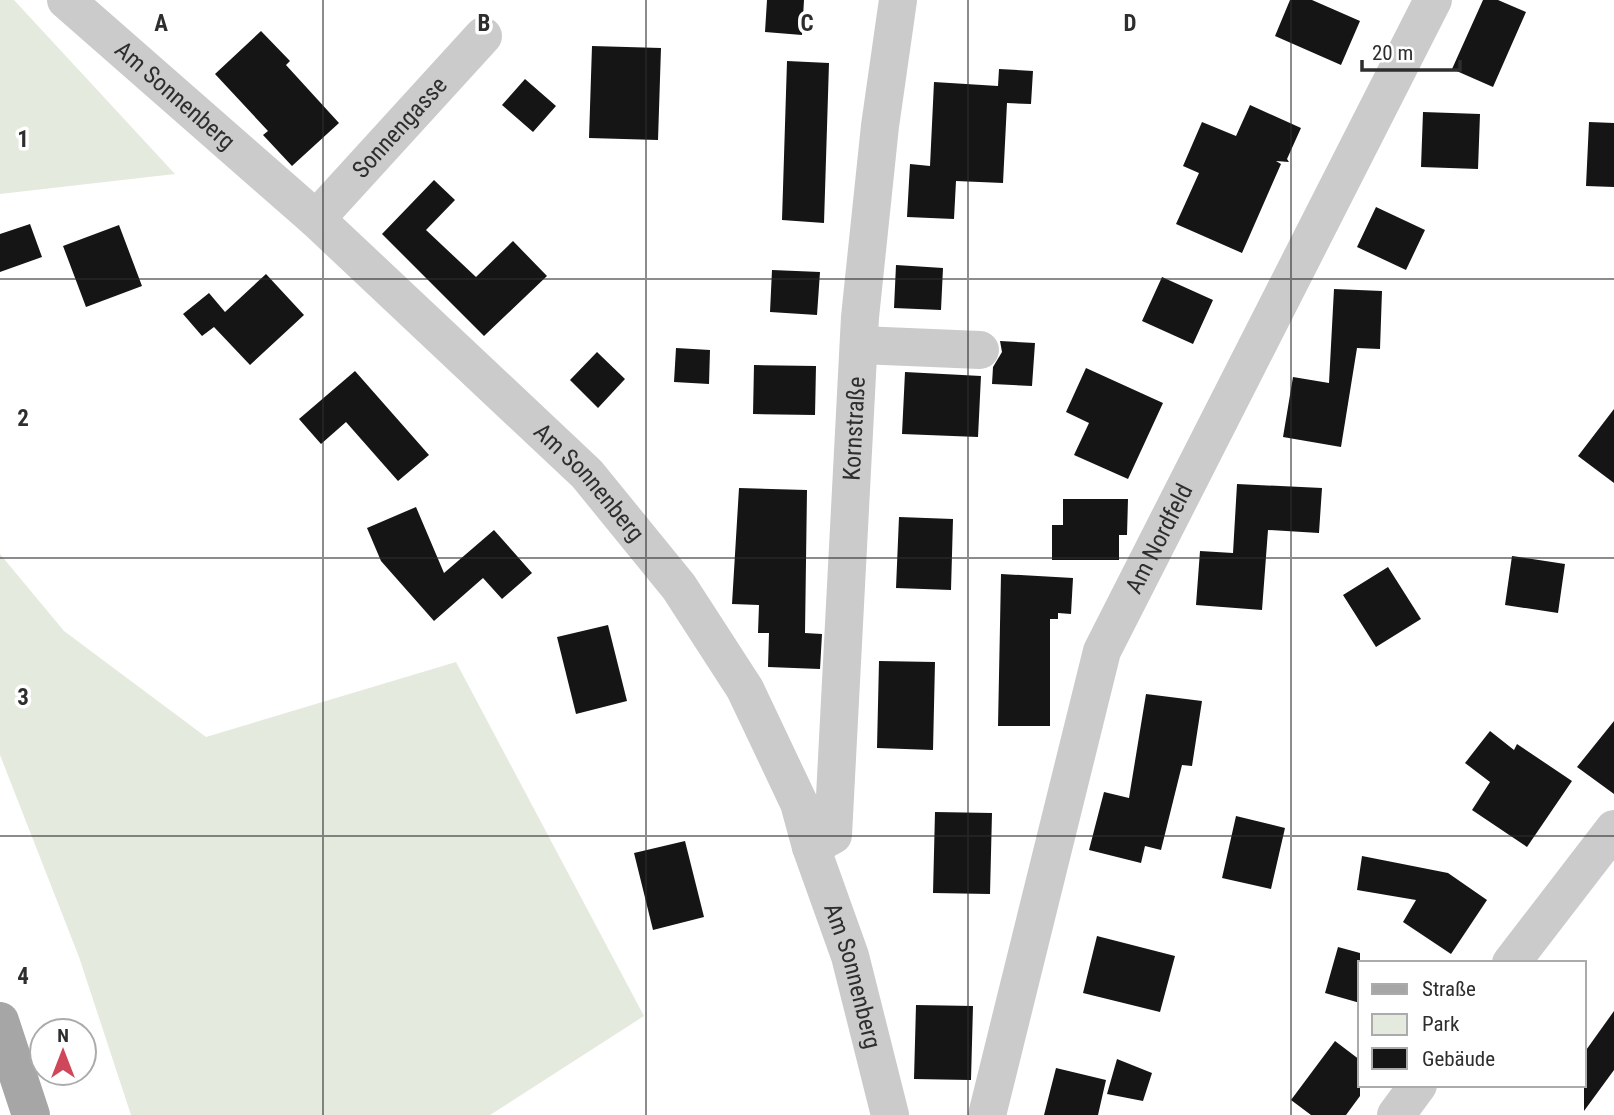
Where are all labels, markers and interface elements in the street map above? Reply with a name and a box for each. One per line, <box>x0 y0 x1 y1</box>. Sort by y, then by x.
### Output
text: A <box>154 10 168 37</box>
text: B <box>478 10 490 37</box>
text: C <box>800 10 814 37</box>
text: D <box>1124 10 1137 37</box>
scale bar <box>1362 28 1460 72</box>
street label: Am Sonnenberg <box>109 36 241 156</box>
text: 20 m <box>1372 41 1413 65</box>
street label: Sonnengasse <box>346 71 453 184</box>
text: 1 <box>17 126 29 153</box>
street label: Kornstraße <box>837 376 871 481</box>
text: 2 <box>17 405 29 432</box>
street label: Am Sonnenberg <box>528 418 650 547</box>
street label: Am Nordfeld <box>1120 479 1199 598</box>
text: 3 <box>17 684 29 711</box>
street label: Am Sonnenberg <box>818 899 887 1051</box>
legend <box>1358 961 1586 1087</box>
text: 4 <box>17 963 29 990</box>
text: Straße <box>1422 977 1476 1001</box>
text: Park <box>1422 1012 1460 1036</box>
north arrow <box>28 1017 98 1087</box>
text: N <box>57 1024 69 1047</box>
text: Gebäude <box>1422 1047 1495 1071</box>

